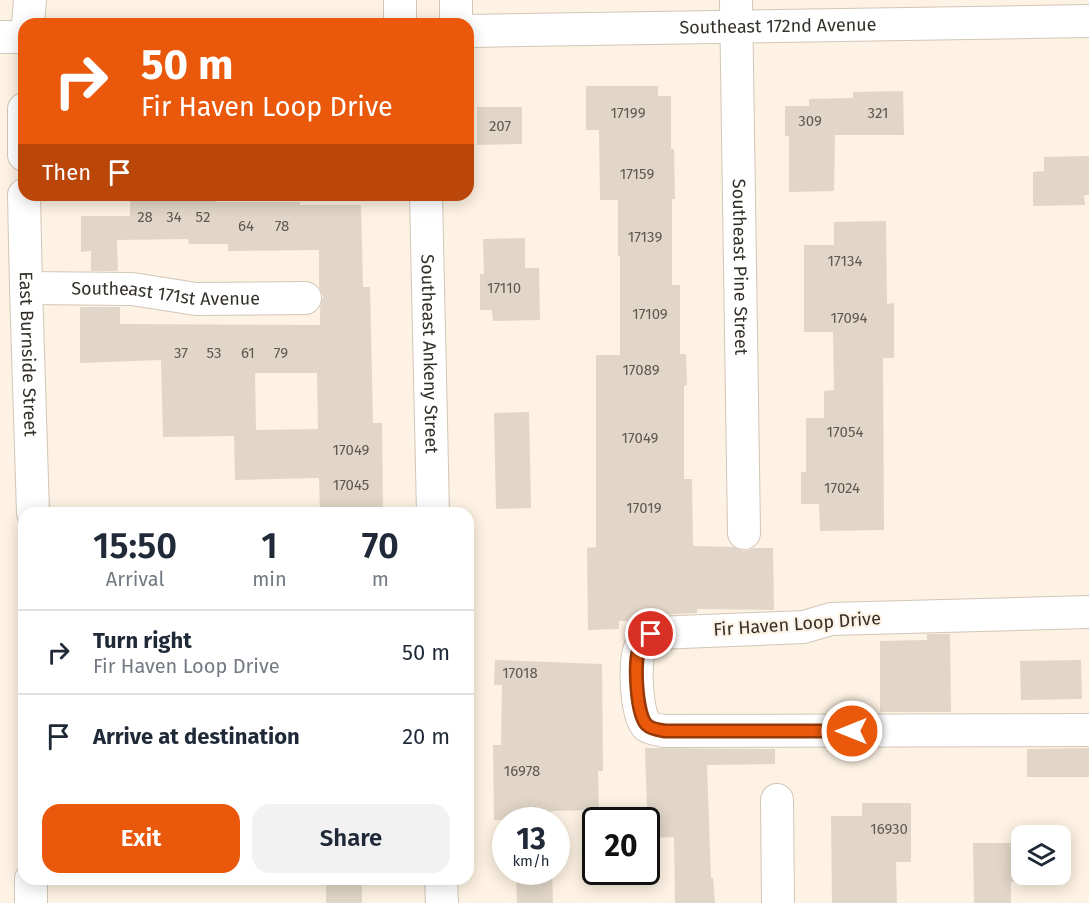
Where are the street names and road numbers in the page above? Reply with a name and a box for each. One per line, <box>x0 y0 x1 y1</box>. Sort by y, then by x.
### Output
street label: Southeast 172nd Avenue <box>679 13 877 39</box>
street label: Southeast Pine Street <box>728 179 752 356</box>
street label: Southeast Ankeny Street <box>416 254 443 454</box>
street label: East Burnside Street <box>15 271 42 437</box>
street label: Southeast 171st Avenue <box>71 277 260 310</box>
street label: Fir Haven Loop Drive <box>712 607 882 641</box>

